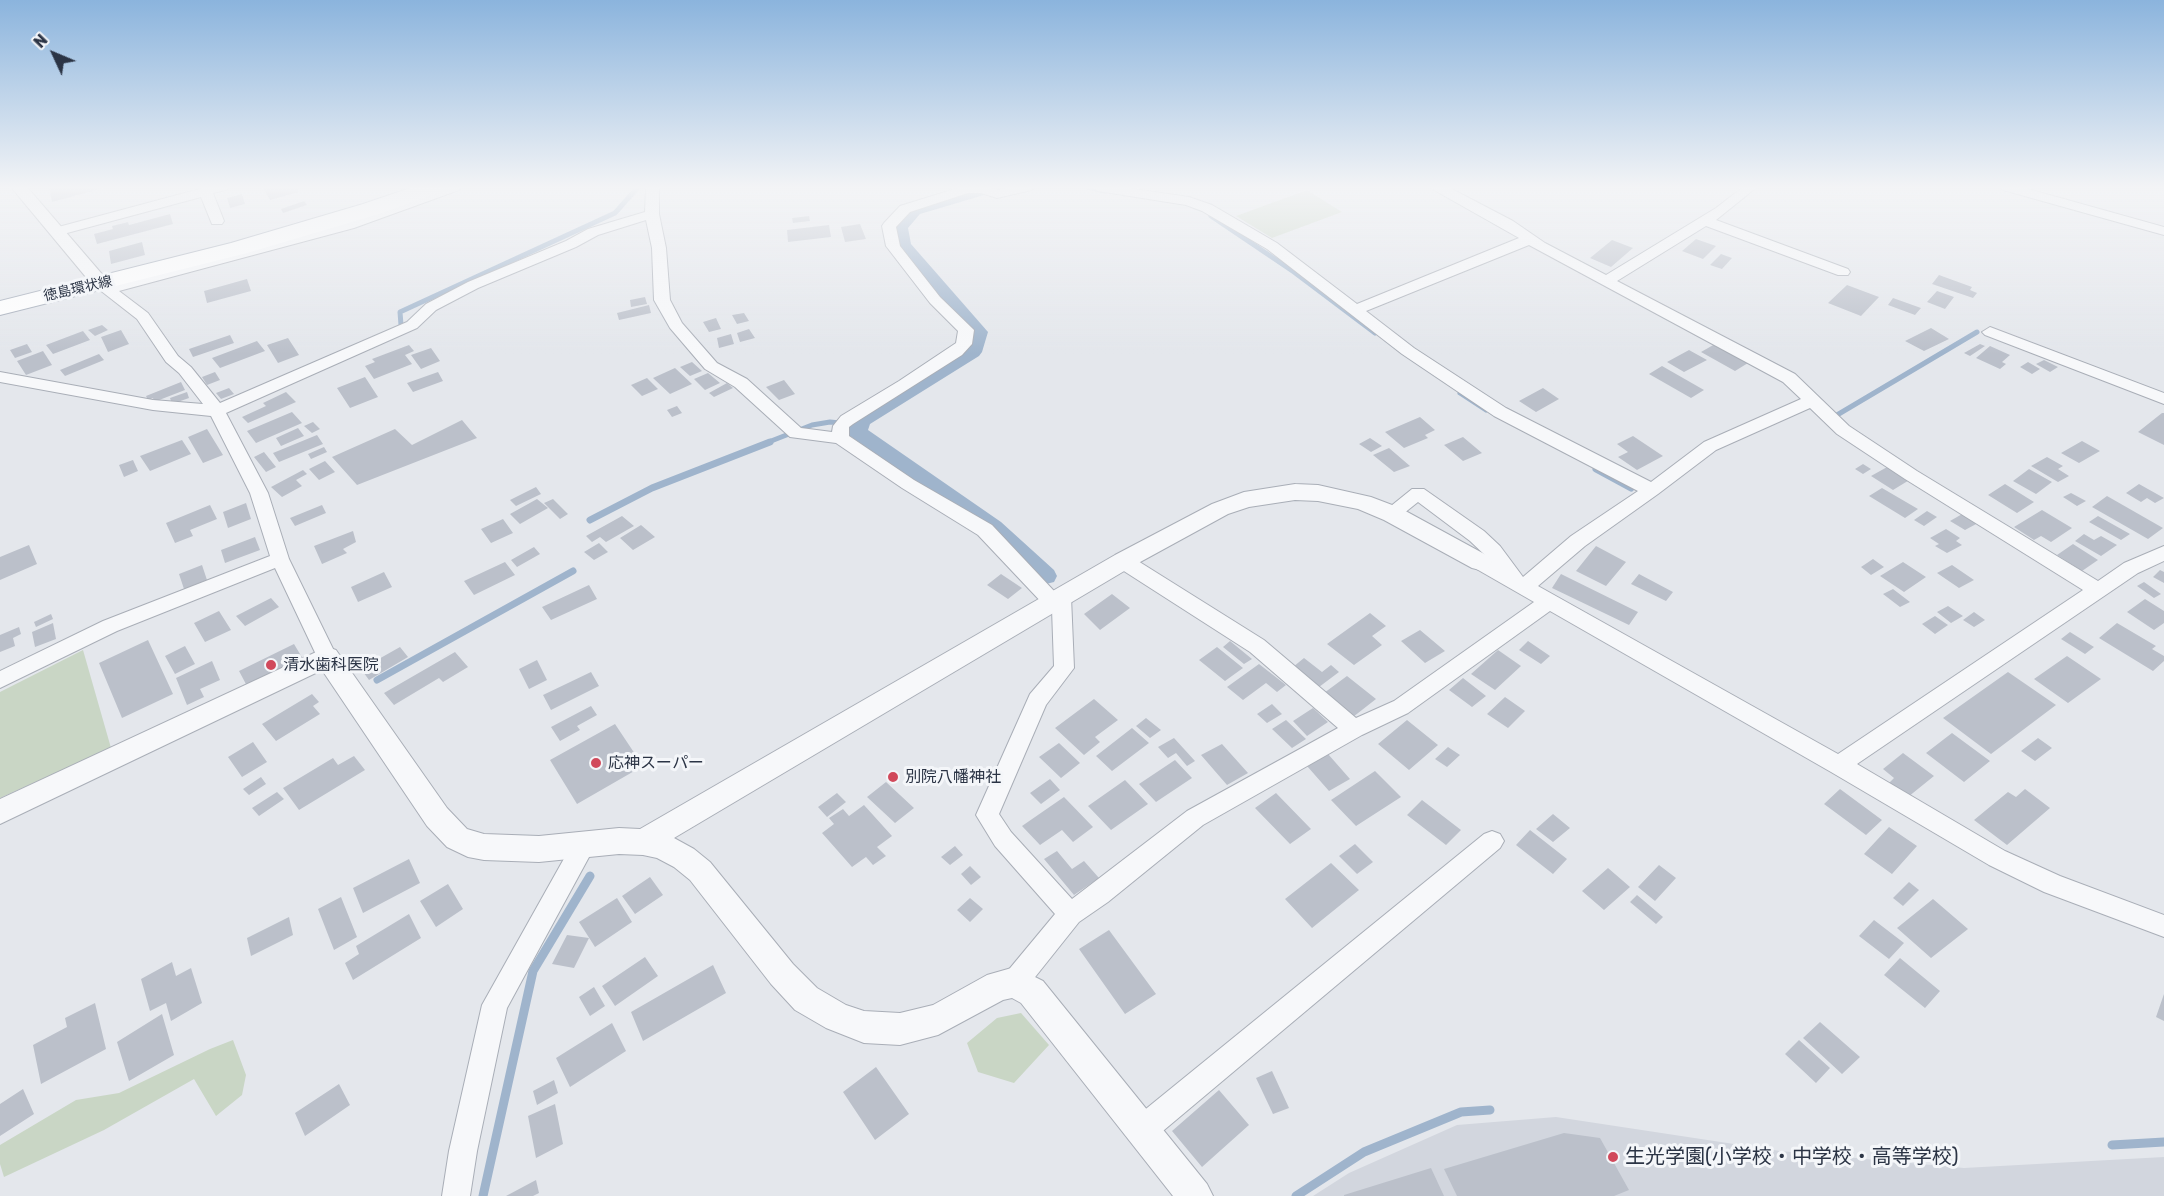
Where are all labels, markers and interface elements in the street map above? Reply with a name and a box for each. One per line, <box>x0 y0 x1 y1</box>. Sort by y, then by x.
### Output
north arrow <box>24 24 84 84</box>
text: N <box>30 30 52 52</box>
street label: 徳島環状線 <box>42 273 114 305</box>
place label: 清水歯科医院 <box>283 655 379 675</box>
marker: 清水歯科医院 <box>264 658 278 672</box>
place label: 応神スーパー <box>608 753 704 773</box>
marker: 応神スーパー <box>589 756 603 770</box>
place label: 別院八幡神社 <box>905 767 1001 787</box>
marker: 別院八幡神社 <box>886 770 900 784</box>
place label: 生光学園(小学校・中学校・高等学校) <box>1625 1145 1959 1169</box>
marker: 生光学園(小学校・中学校・高等学校) <box>1606 1150 1620 1164</box>

